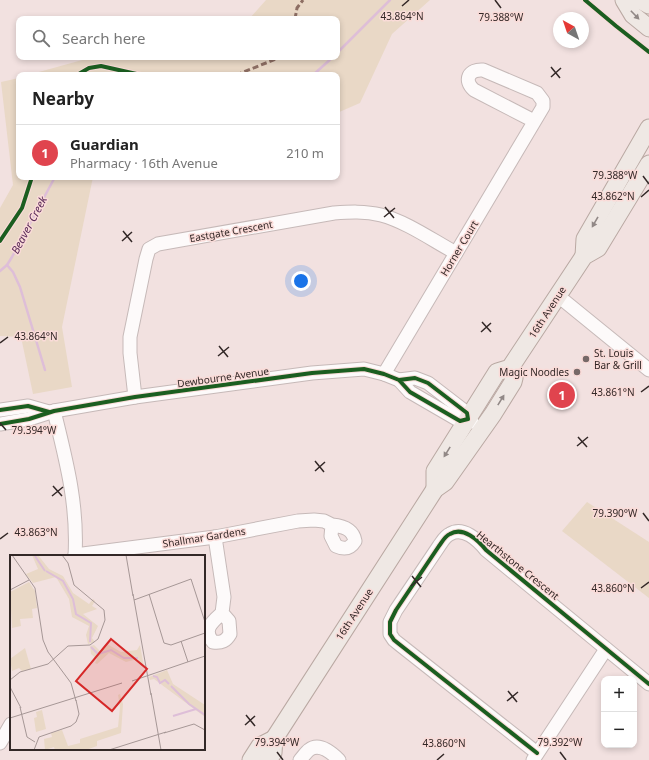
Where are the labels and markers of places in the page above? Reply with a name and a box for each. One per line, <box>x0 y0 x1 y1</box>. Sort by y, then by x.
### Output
place label: St. Louis Bar & Grill <box>594 346 642 372</box>
marker: St. Louis Bar & Grill <box>581 354 591 364</box>
place label: Magic Noodles <box>499 365 569 379</box>
marker: Magic Noodles <box>572 367 582 377</box>
pin: 1 <box>549 380 575 410</box>

